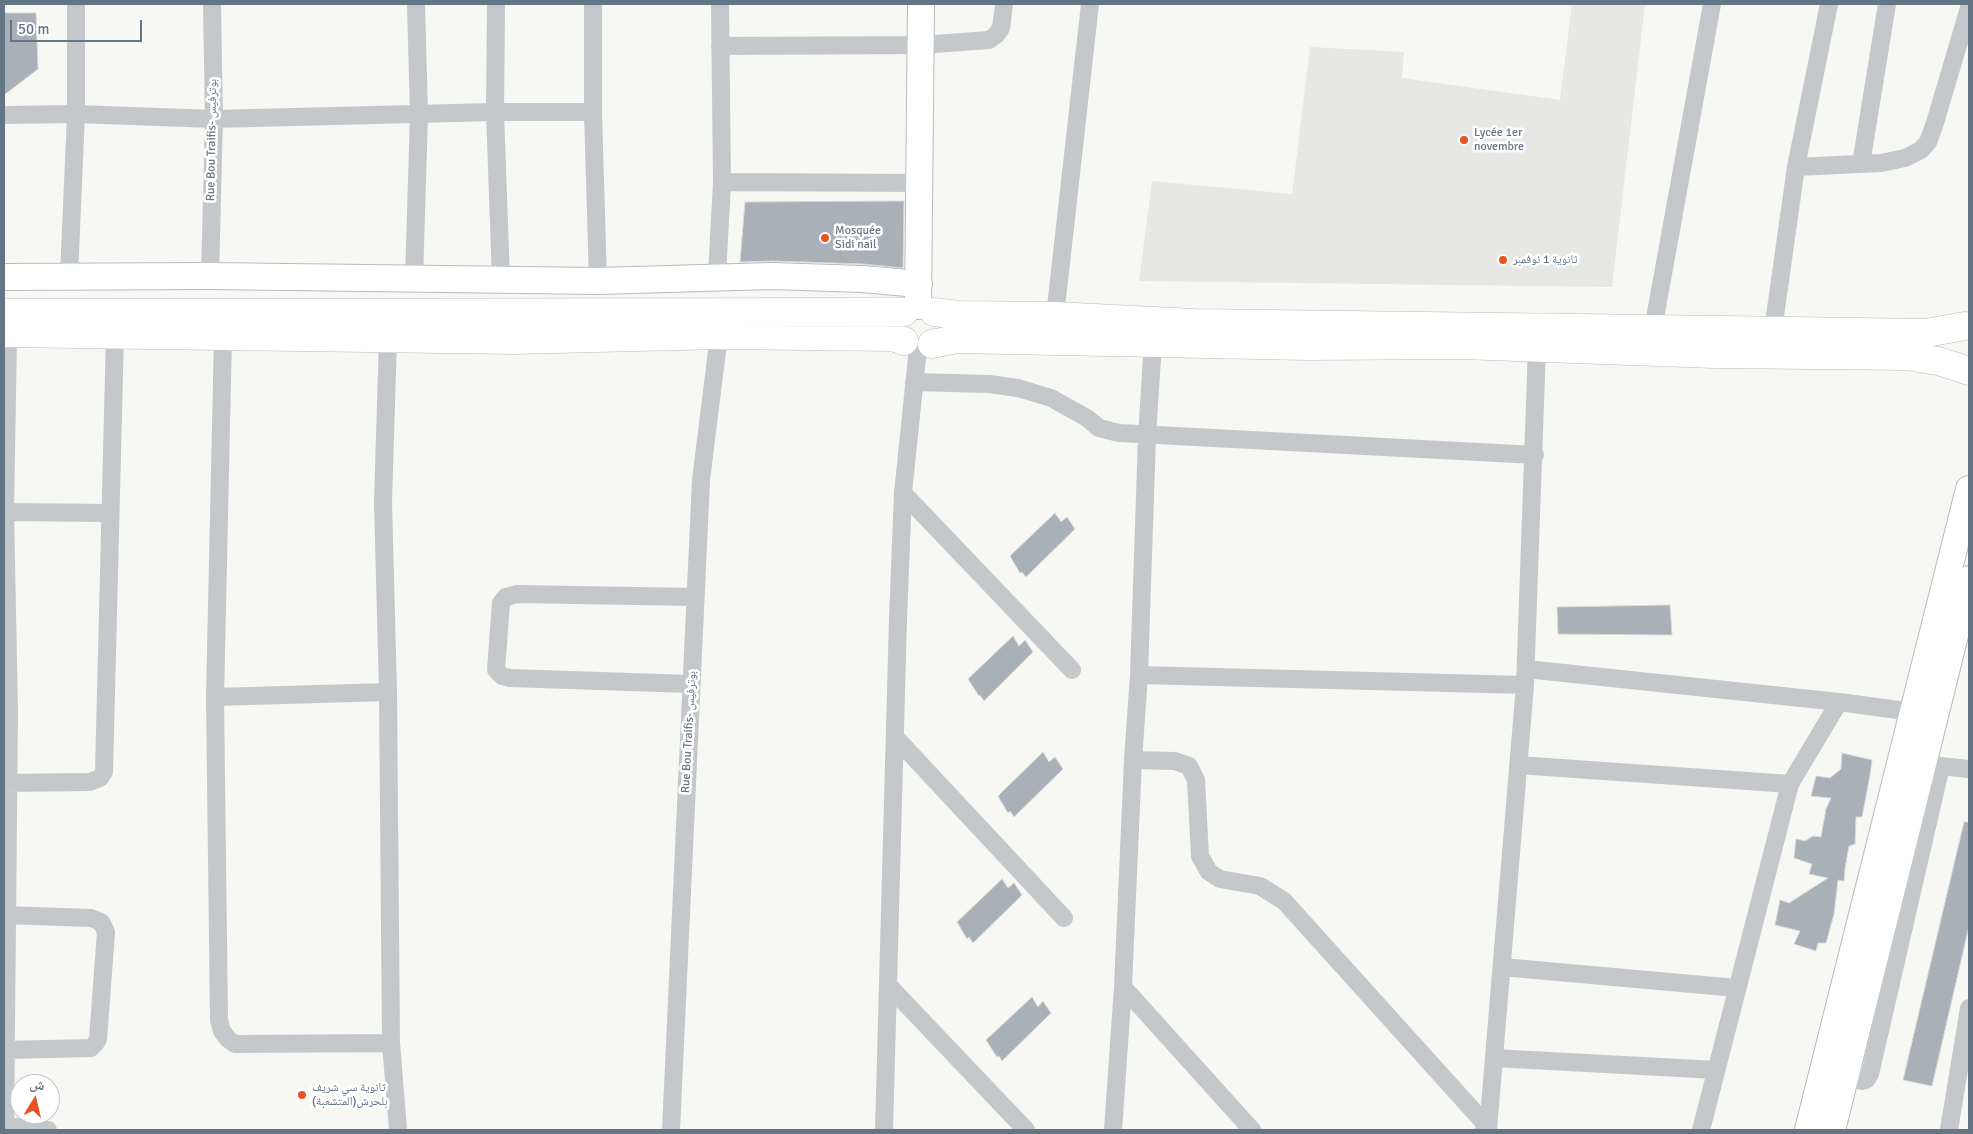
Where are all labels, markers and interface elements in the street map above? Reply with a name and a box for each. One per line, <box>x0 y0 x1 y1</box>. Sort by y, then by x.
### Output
scale bar <box>12 10 145 42</box>
text: 50 m <box>18 20 49 38</box>
street label: Rue Bou Traifis- بوترفيس <box>204 79 220 201</box>
place label: Lycée 1er novembre <box>1474 126 1524 154</box>
marker: Lycée 1er novembre <box>1458 134 1470 146</box>
place label: Mosquée Sidi nail <box>835 224 881 252</box>
marker: Mosquée Sidi nail <box>819 232 831 244</box>
place label: ثانوية 1 نوفمبر <box>1513 253 1578 267</box>
marker: ثانوية 1 نوفمبر <box>1497 254 1509 266</box>
street label: Rue Bou Traifis- بوترفيس <box>679 671 699 793</box>
north arrow <box>10 1074 60 1124</box>
text: ش <box>29 1075 46 1094</box>
place label: ثانوية سي شريف بلحرش(المتشعبة) <box>312 1081 388 1109</box>
marker: ثانوية سي شريف بلحرش(المتشعبة) <box>296 1089 308 1101</box>

